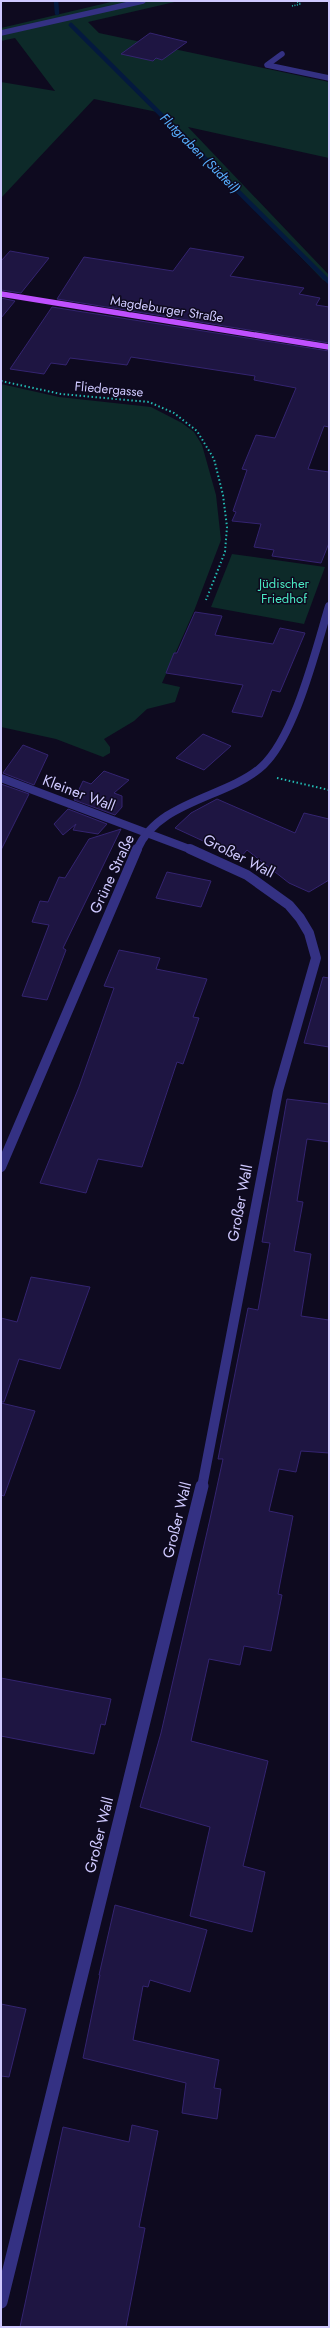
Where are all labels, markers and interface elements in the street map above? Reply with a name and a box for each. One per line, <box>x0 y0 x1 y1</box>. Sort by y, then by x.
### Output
water label: Flutgraben (Südteil) <box>156 109 244 197</box>
street label: Magdeburger Straße <box>109 291 225 327</box>
street label: Fliedergasse <box>74 377 144 401</box>
park label: Jüdischer Friedhof <box>257 574 310 608</box>
street label: Kleiner Wall <box>39 769 119 817</box>
street label: Großer Wall <box>199 828 279 884</box>
street label: Grüne Straße <box>84 831 140 917</box>
street label: Großer Wall <box>222 1163 258 1243</box>
street label: Großer Wall <box>157 1479 197 1561</box>
street label: Großer Wall <box>79 1794 119 1876</box>

